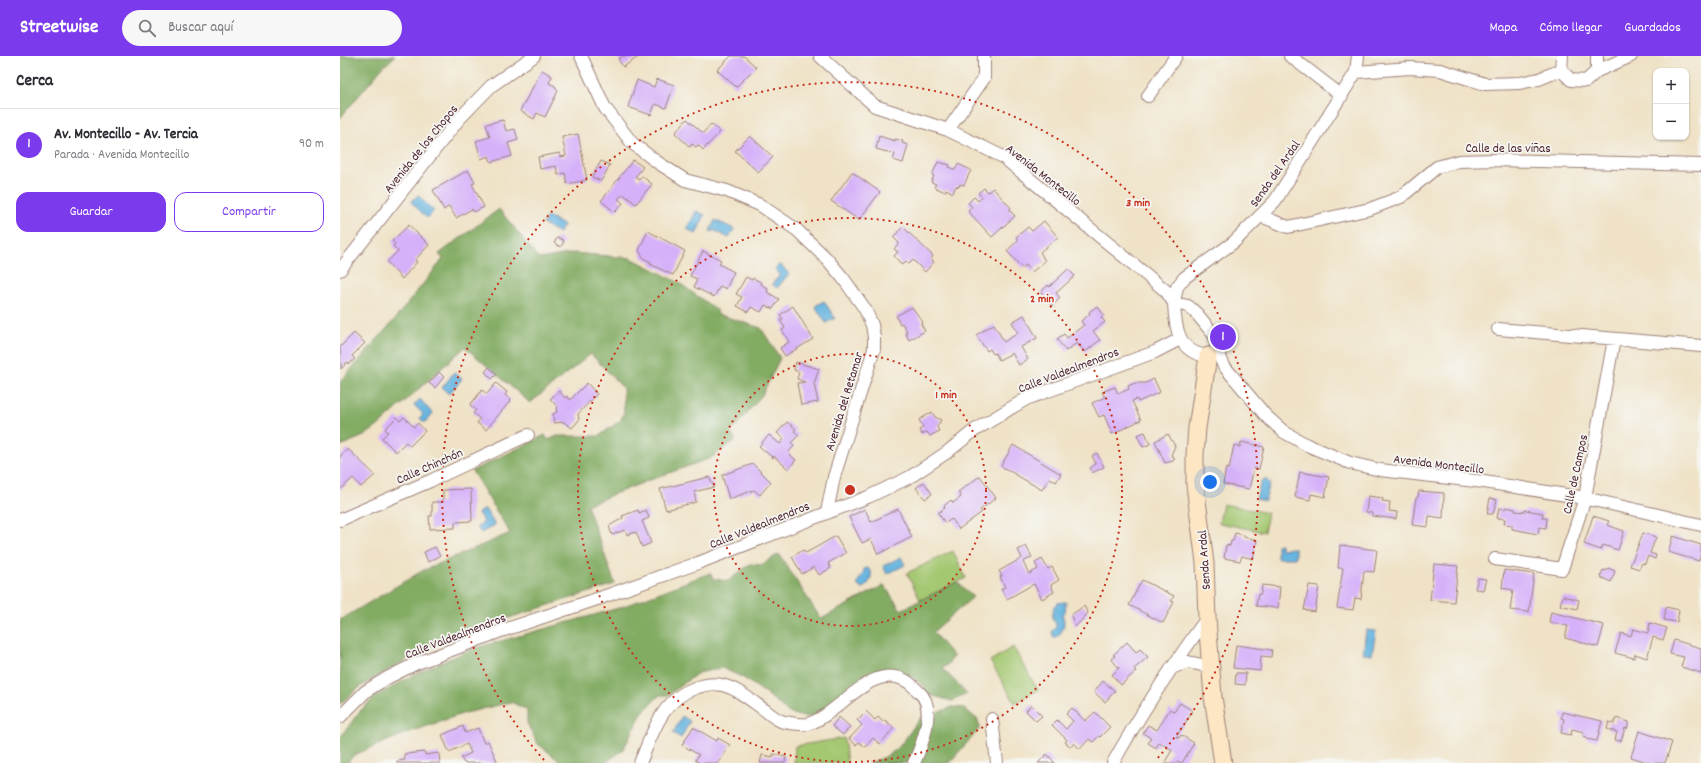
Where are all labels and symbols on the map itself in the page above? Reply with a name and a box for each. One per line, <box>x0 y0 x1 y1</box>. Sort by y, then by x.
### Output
street label: Avenida de los Chopos <box>380 101 464 198</box>
street label: Senda del Ardal <box>1246 137 1306 212</box>
street label: Avenida Montecillo <box>1001 140 1084 212</box>
street label: Calle de las viñas <box>1465 140 1551 159</box>
text: 3 min <box>1126 195 1150 212</box>
text: 2 min <box>1030 291 1054 308</box>
pin: 1 <box>1210 322 1236 352</box>
street label: Calle Valdealmendros <box>1016 343 1122 399</box>
street label: Avenida del Retamar <box>821 350 870 454</box>
text: 1 min <box>935 387 957 404</box>
street label: Calle de Campos <box>1559 433 1594 516</box>
street label: Calle Chinchón <box>394 444 466 490</box>
street label: Avenida Montecillo <box>1392 450 1485 480</box>
your location <box>1200 472 1220 492</box>
centre of rings <box>843 483 857 497</box>
street label: Calle Valdealmendros <box>707 498 813 555</box>
street label: Senda Ardal <box>1194 529 1217 590</box>
street label: Calle Valdealmendros <box>403 609 509 665</box>

